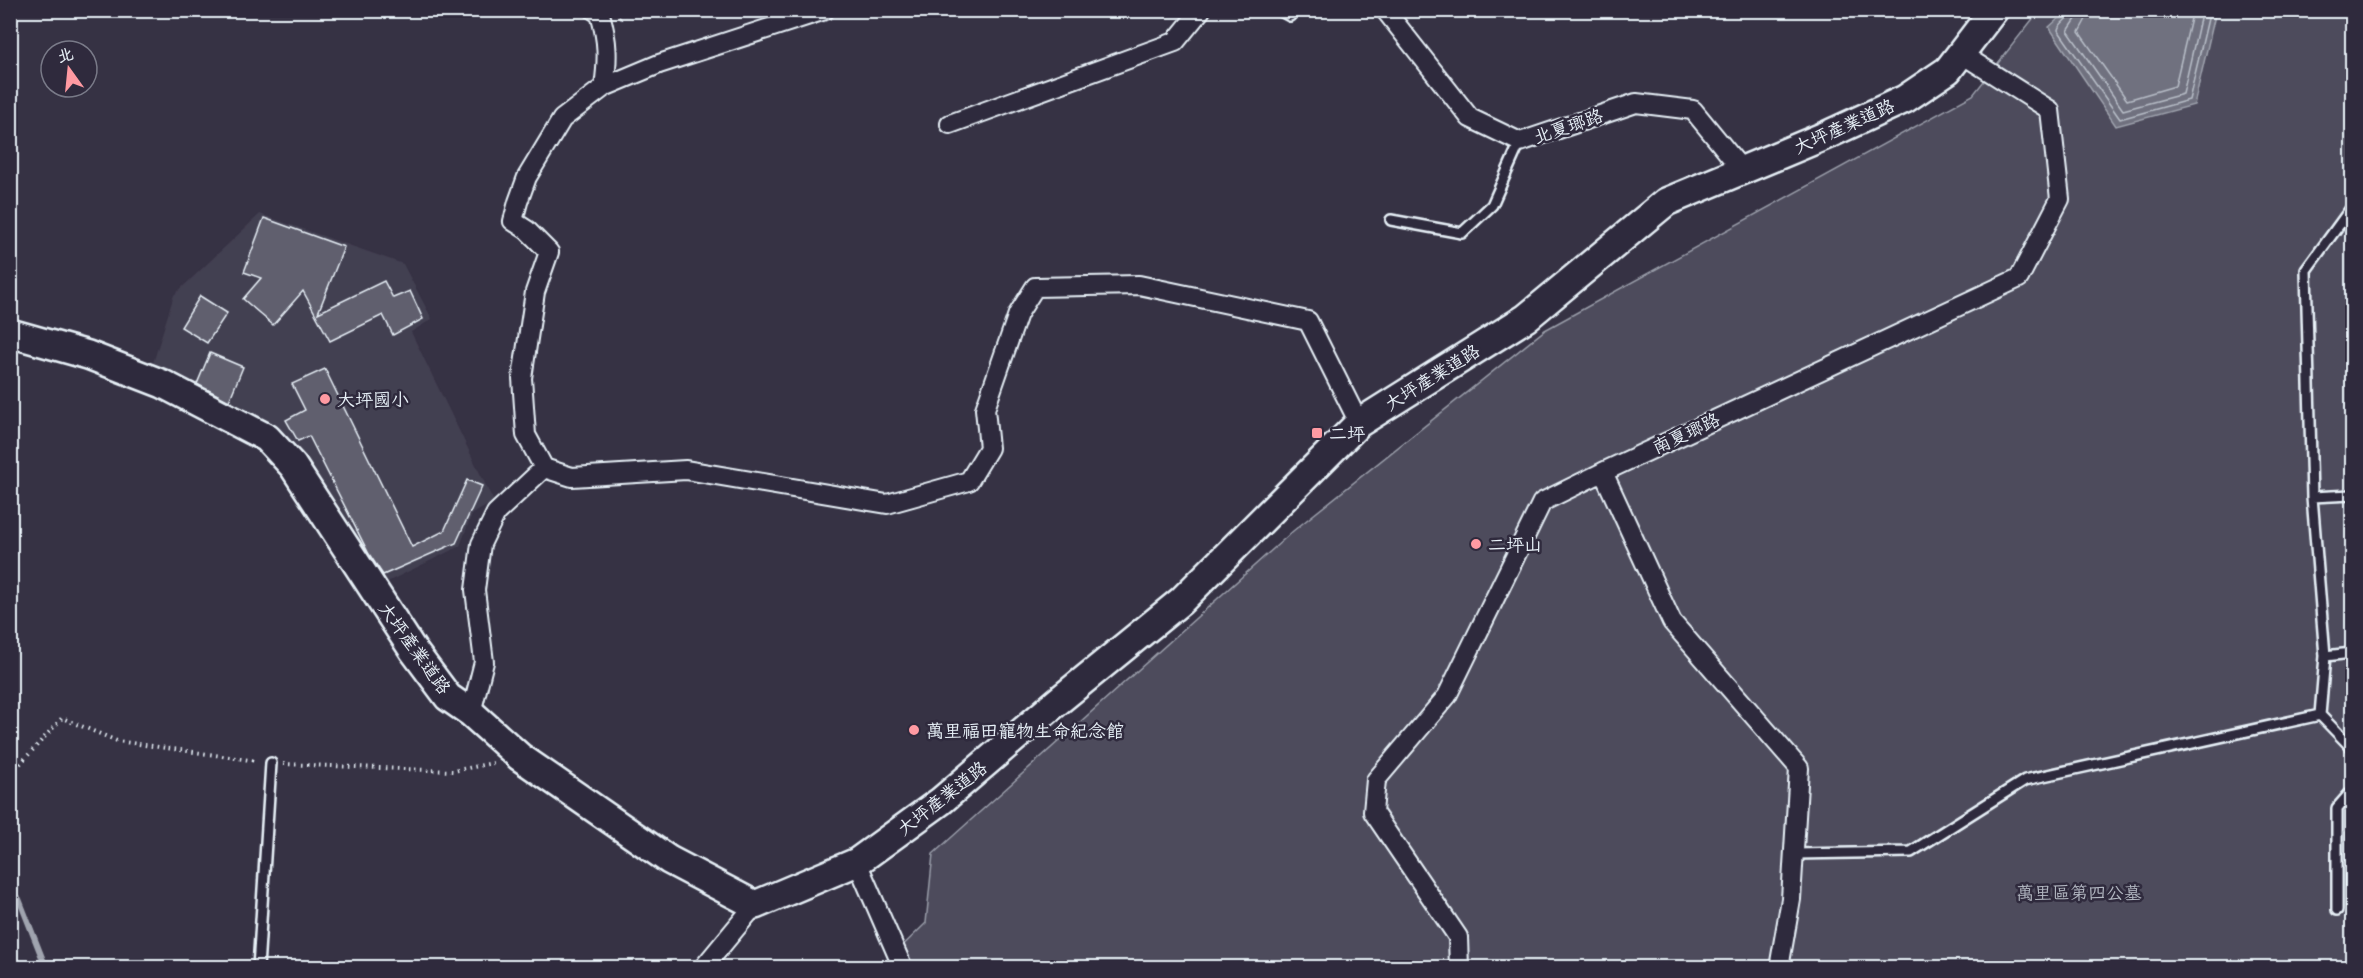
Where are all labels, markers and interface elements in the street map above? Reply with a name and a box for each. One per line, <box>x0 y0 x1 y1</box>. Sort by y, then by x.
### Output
north arrow <box>39 39 99 99</box>
text: 北 <box>55 42 76 67</box>
street label: 大坪產業道路 <box>1790 93 1898 159</box>
street label: 北夏瑯路 <box>1530 102 1606 150</box>
street label: 大坪產業道路 <box>1380 338 1484 416</box>
place label: 大坪國小 <box>337 387 409 412</box>
marker: 大坪國小 <box>318 392 332 406</box>
street label: 南夏瑯路 <box>1648 406 1724 460</box>
place label: 二坪 <box>1329 421 1366 446</box>
marker: 二坪 <box>1310 426 1324 440</box>
place label: 二坪山 <box>1488 532 1542 557</box>
marker: 二坪山 <box>1469 537 1483 551</box>
street label: 大坪產業道路 <box>373 597 457 699</box>
place label: 萬里福田寵物生命紀念館 <box>926 718 1124 743</box>
marker: 萬里福田寵物生命紀念館 <box>907 723 921 737</box>
street label: 大坪產業道路 <box>892 755 992 841</box>
park label: 萬里區第四公墓 <box>2016 880 2142 905</box>

